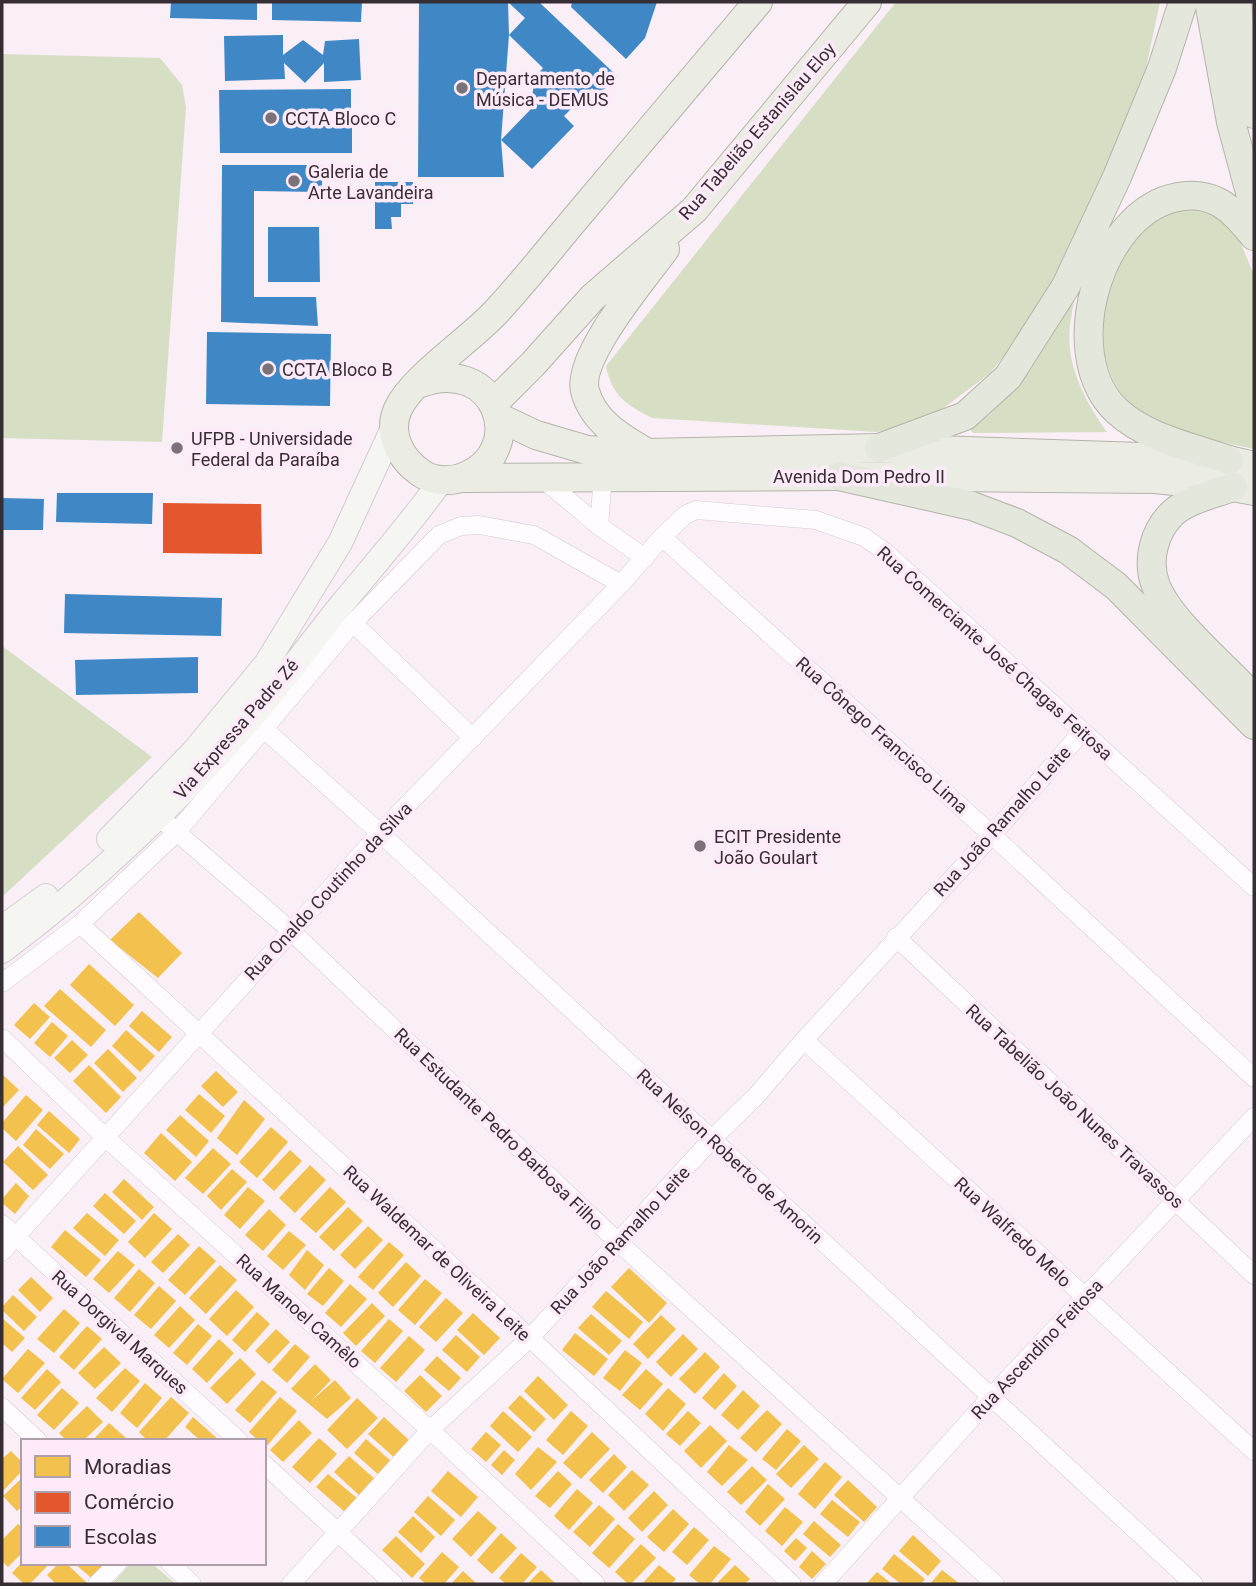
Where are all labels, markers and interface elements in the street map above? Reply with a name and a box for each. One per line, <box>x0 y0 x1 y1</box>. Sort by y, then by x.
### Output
street label: Rua Tabelião Estanislau Eloy <box>674 38 840 224</box>
place label: Departamento de Música - DEMUS <box>476 68 615 110</box>
marker: Departamento de Música - DEMUS <box>454 80 470 96</box>
place label: CCTA Bloco C <box>285 108 396 129</box>
marker: CCTA Bloco C <box>263 110 279 126</box>
place label: Galeria de Arte Lavandeira <box>308 161 433 203</box>
marker: Galeria de Arte Lavandeira <box>286 173 302 189</box>
place label: CCTA Bloco B <box>282 359 393 380</box>
marker: CCTA Bloco B <box>260 361 276 377</box>
place label: UFPB - Universidade Federal da Paraíba <box>191 428 353 470</box>
marker: UFPB - Universidade Federal da Paraíba <box>169 440 185 456</box>
street label: Avenida Dom Pedro II <box>773 466 945 487</box>
street label: Rua Comerciante José Chagas Feitosa <box>873 542 1117 764</box>
street label: Rua Cônego Francisco Lima <box>792 652 972 818</box>
street label: Via Expressa Padre Zé <box>169 655 303 803</box>
street label: Rua João Ramalho Leite <box>929 742 1075 900</box>
street label: Rua Onaldo Coutinho da Silva <box>240 798 416 984</box>
place label: ECIT Presidente João Goulart <box>714 826 841 868</box>
marker: ECIT Presidente João Goulart <box>692 838 708 854</box>
street label: Rua Tabelião João Nunes Travassos <box>962 1000 1188 1212</box>
street label: Rua Estudante Pedro Barbosa Filho <box>390 1024 608 1234</box>
street label: Rua Nelson Roberto de Amorin <box>633 1064 827 1248</box>
street label: Rua Waldemar de Oliveira Leite <box>339 1161 535 1345</box>
street label: Rua João Ramalho Leite <box>546 1162 694 1318</box>
street label: Rua Walfredo Melo <box>950 1173 1076 1291</box>
street label: Rua Manoel Camêlo <box>232 1249 366 1373</box>
street label: Rua Dorgival Marques <box>48 1266 192 1398</box>
street label: Rua Ascendino Feitosa <box>967 1275 1107 1423</box>
legend <box>21 1439 266 1565</box>
text: Moradias <box>84 1455 172 1479</box>
text: Comércio <box>84 1490 174 1514</box>
text: Escolas <box>84 1525 157 1549</box>

